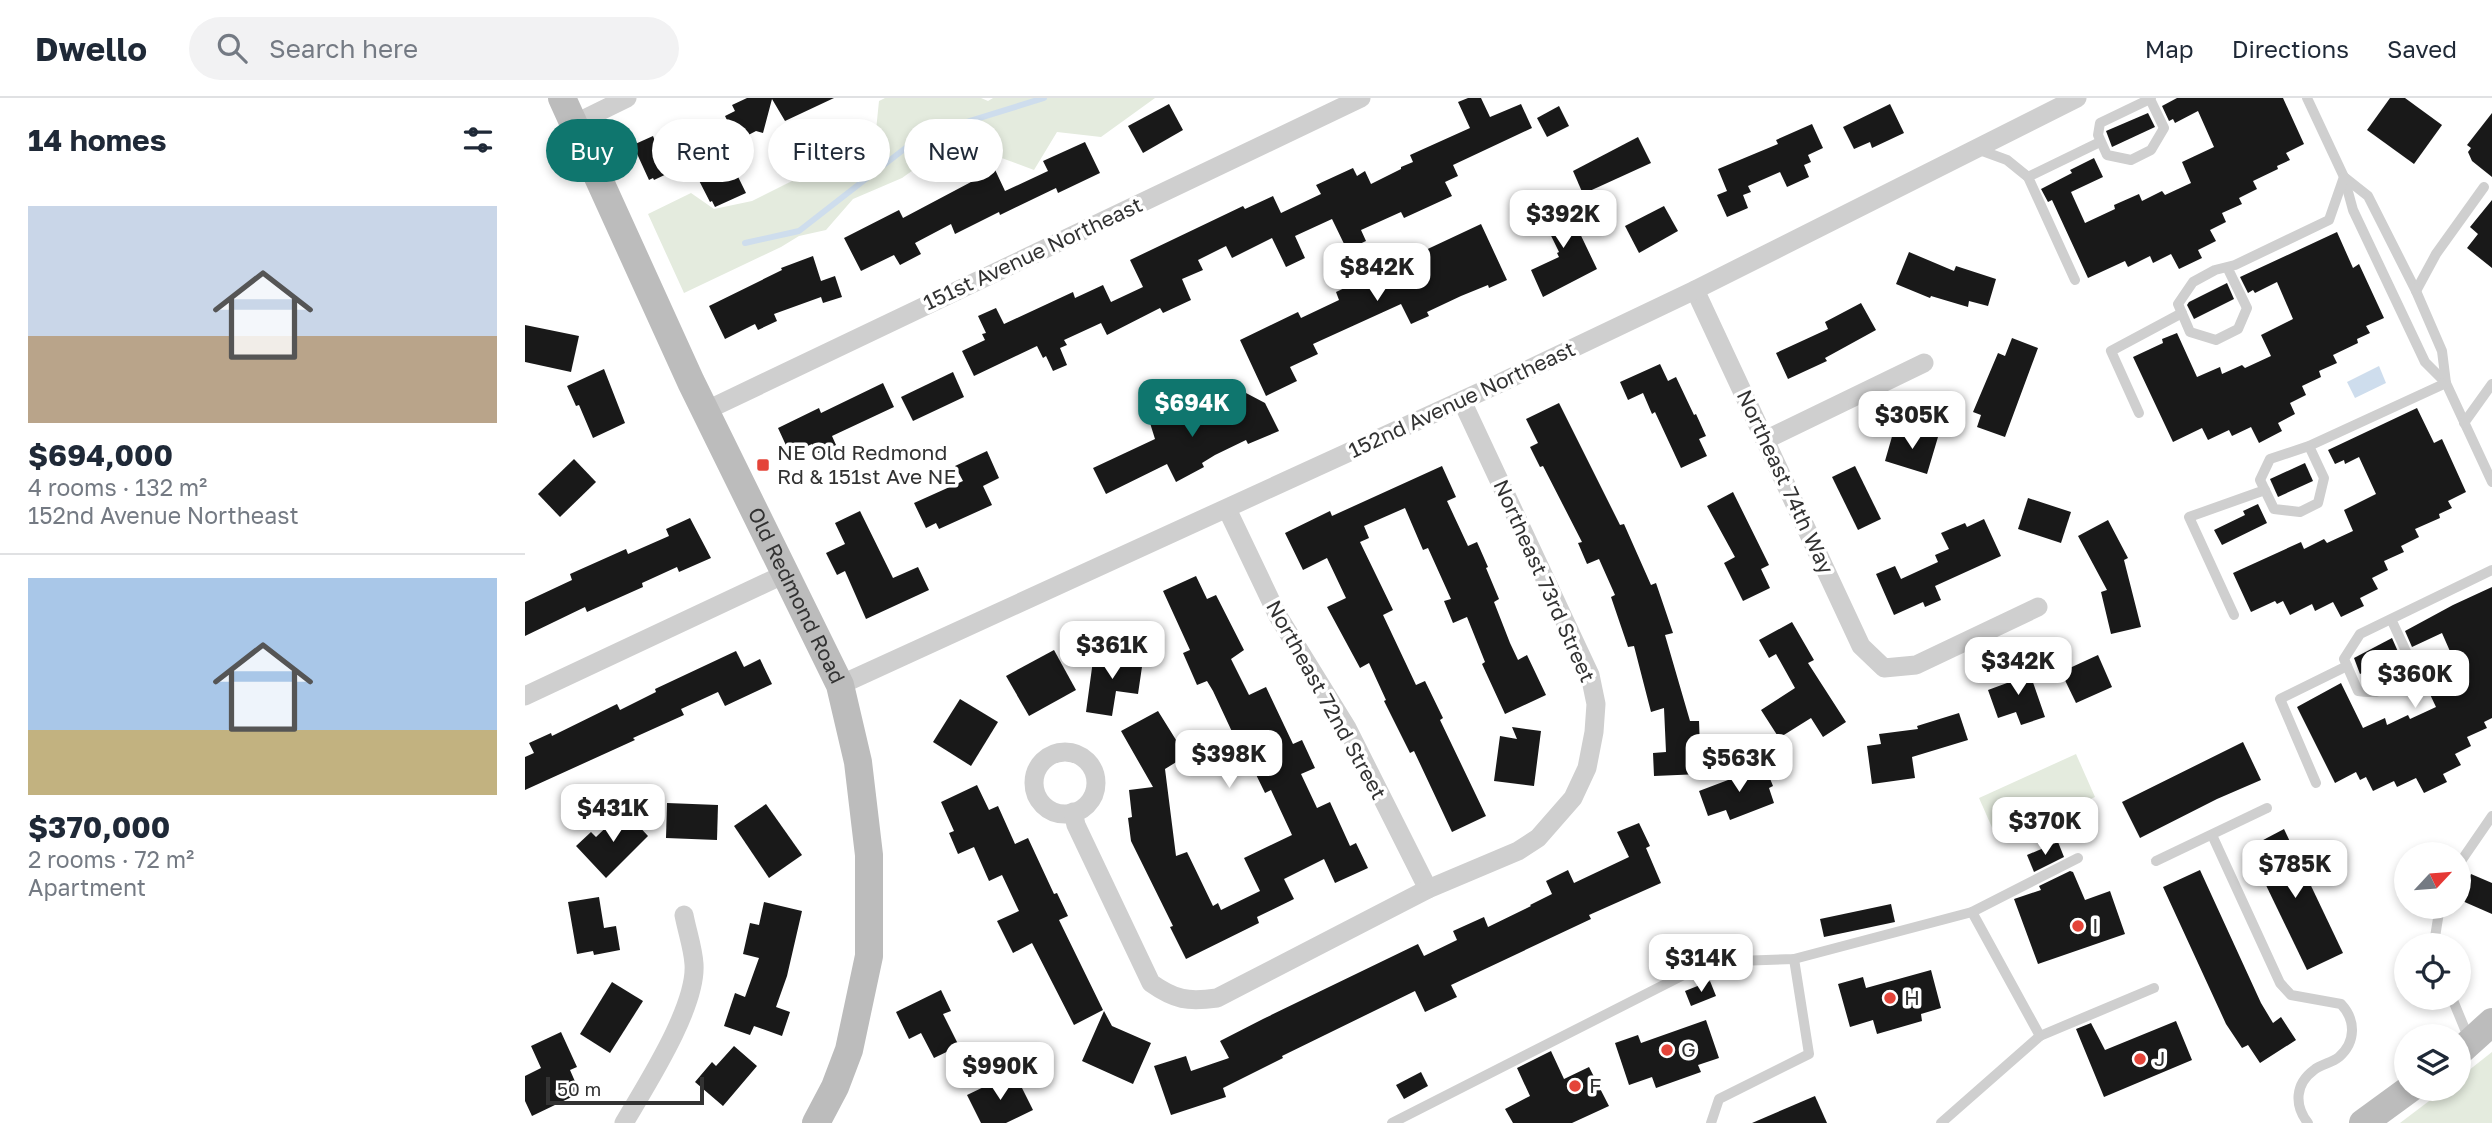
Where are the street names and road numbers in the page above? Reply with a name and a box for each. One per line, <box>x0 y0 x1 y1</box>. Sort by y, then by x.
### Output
street label: 151st Avenue Northeast <box>919 191 1146 315</box>
street label: 152nd Avenue Northeast <box>1344 335 1579 463</box>
street label: Northeast 74th Way <box>1732 385 1840 578</box>
street label: Northeast 73rd Street <box>1488 475 1601 686</box>
street label: Old Redmond Road <box>743 503 851 688</box>
street label: Northeast 72nd Street <box>1261 595 1393 804</box>

